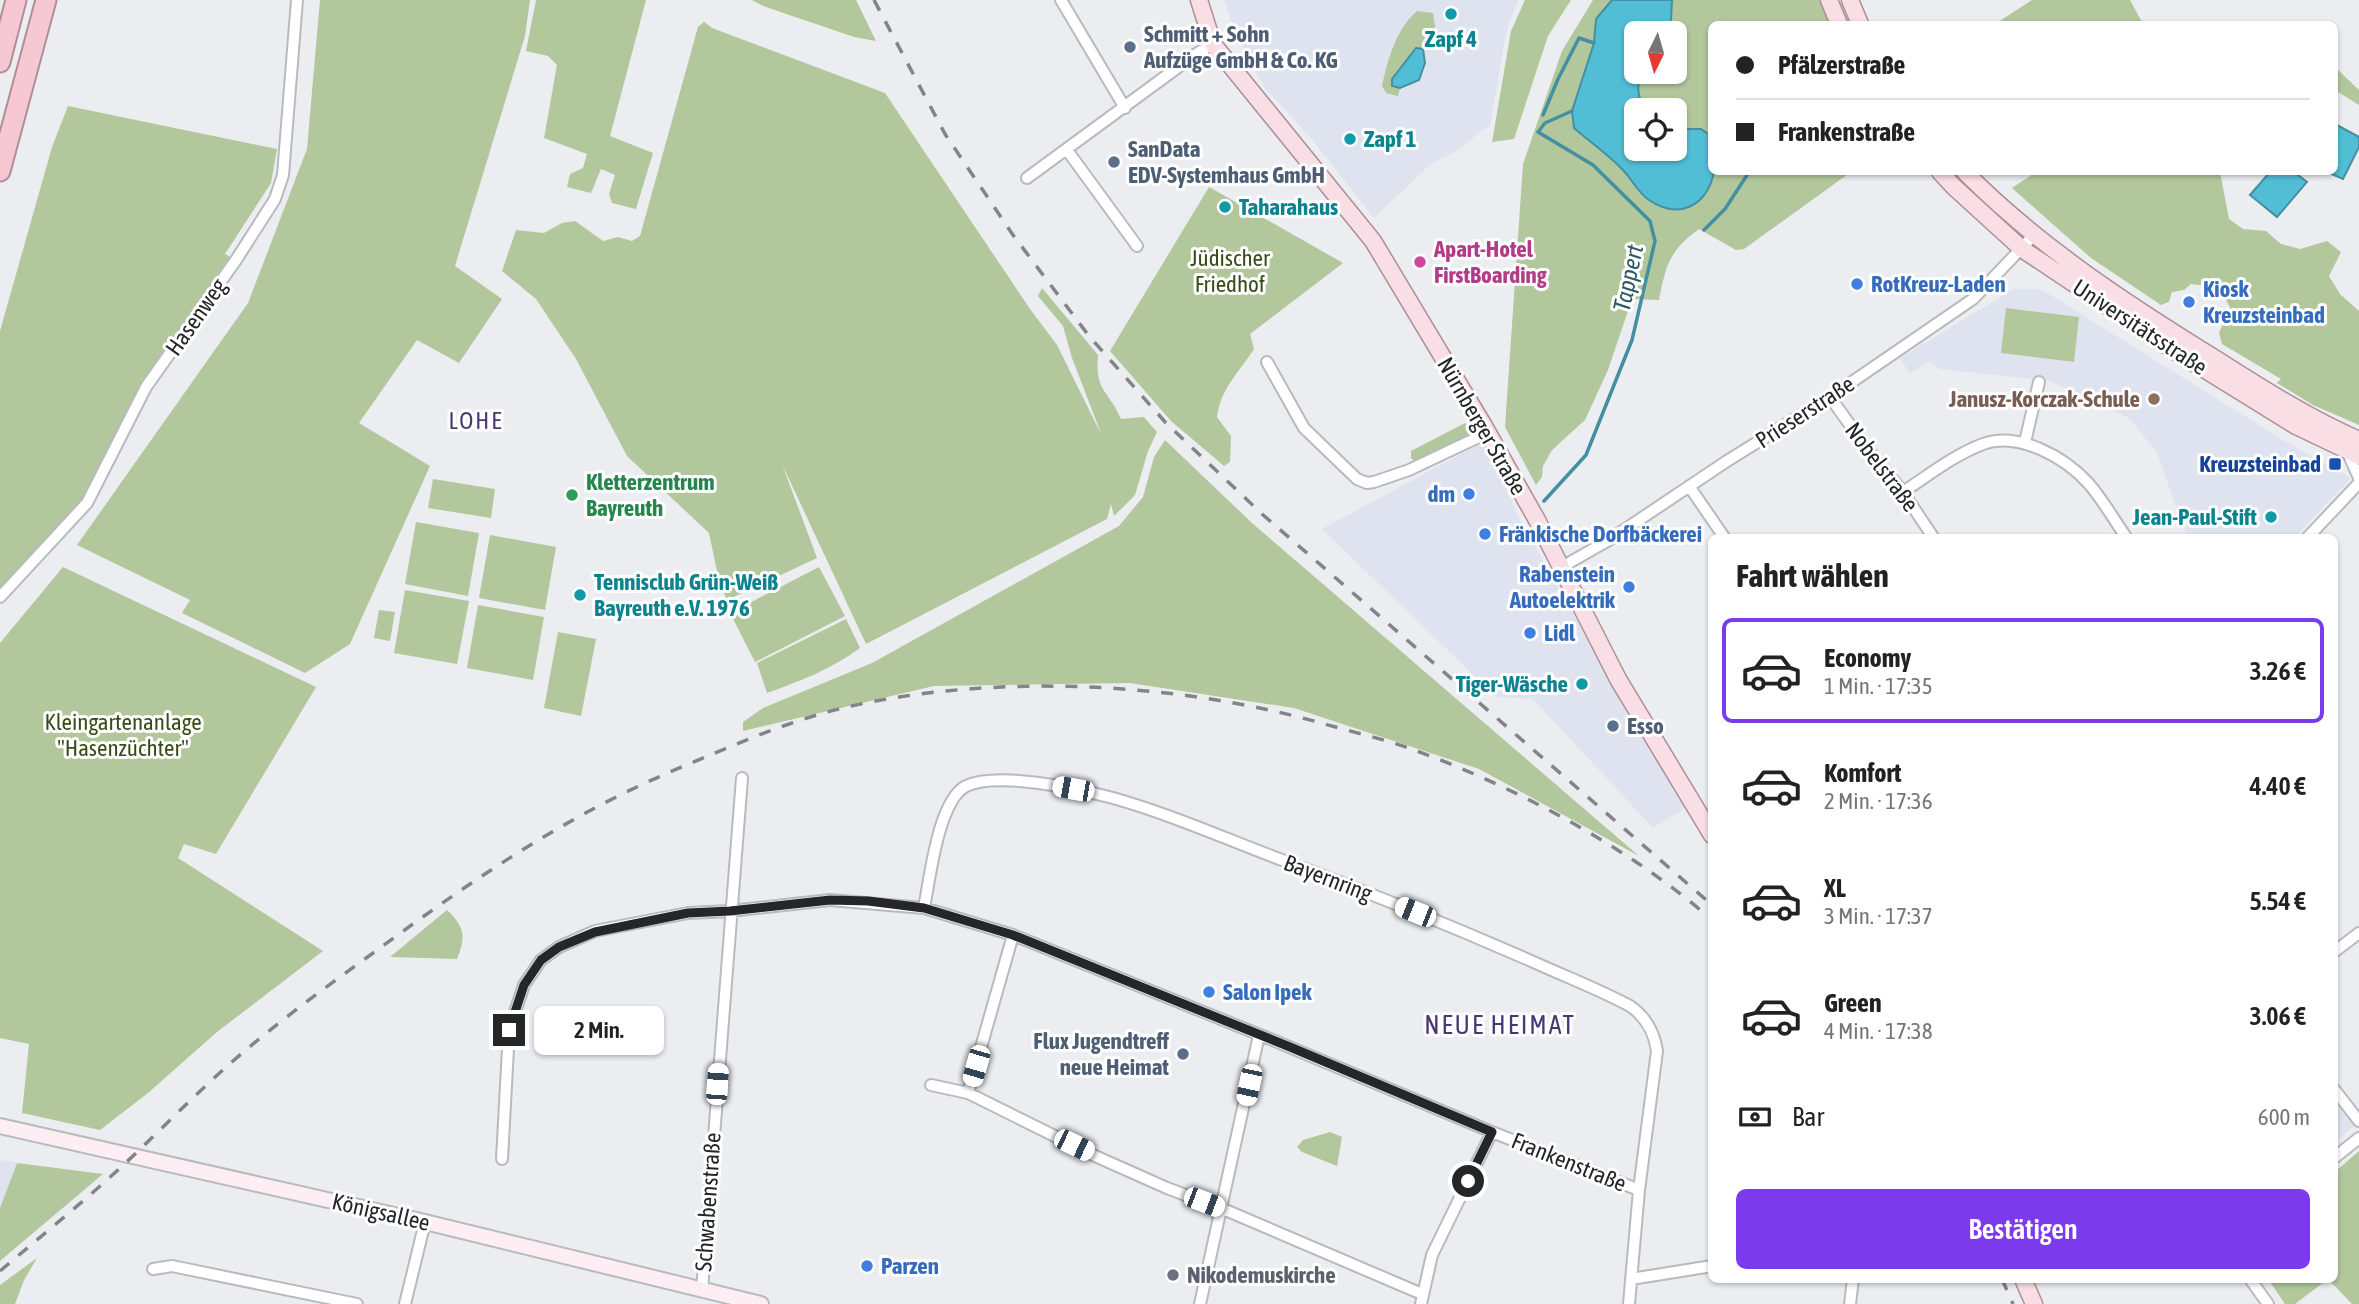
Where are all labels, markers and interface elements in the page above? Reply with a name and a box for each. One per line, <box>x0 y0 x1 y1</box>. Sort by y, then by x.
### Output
marker: Zapf 4 <box>1443 6 1459 22</box>
place label: Schmitt + Sohn Aufzüge GmbH & Co. KG <box>1143 21 1338 73</box>
north arrow <box>1624 21 1687 84</box>
map controls <box>1624 21 1687 161</box>
place label: Zapf 4 <box>1425 26 1477 52</box>
marker: Schmitt + Sohn Aufzüge GmbH & Co. KG <box>1122 39 1138 55</box>
text: Pfälzerstraße <box>1778 50 1905 80</box>
button: locate <box>1624 98 1687 161</box>
text: Frankenstraße <box>1778 117 1915 147</box>
place label: Zapf 1 <box>1364 126 1416 152</box>
marker: Zapf 1 <box>1342 131 1358 147</box>
place label: SanData EDV-Systemhaus GmbH <box>1128 136 1325 188</box>
marker: SanData EDV-Systemhaus GmbH <box>1106 154 1122 170</box>
place label: Taharahaus <box>1239 194 1338 220</box>
marker: Taharahaus <box>1217 199 1233 215</box>
place label: Apart-Hotel FirstBoarding <box>1433 236 1547 288</box>
water label: Tappert <box>1608 242 1648 314</box>
park label: Jüdischer Friedhof <box>1190 245 1271 297</box>
marker: Apart-Hotel FirstBoarding <box>1412 254 1428 270</box>
place label: RotKreuz-Laden <box>1871 271 2006 297</box>
street label: Hasenweg <box>160 274 232 360</box>
street label: Universitätsstraße <box>2068 274 2212 380</box>
marker: RotKreuz-Laden <box>1849 276 1865 292</box>
place label: Kiosk Kreuzsteinbad <box>2203 276 2325 328</box>
marker: Kiosk Kreuzsteinbad <box>2181 294 2197 310</box>
street label: Nürnberger Straße <box>1432 353 1532 499</box>
street label: Prieserstraße <box>1751 371 1859 453</box>
place label: Janusz-Korczak-Schule <box>1948 386 2140 412</box>
marker: Janusz-Korczak-Schule <box>2146 391 2162 407</box>
district label: LOHE <box>449 407 504 434</box>
street label: Nobelstraße <box>1840 417 1924 517</box>
place label: Kreuzsteinbad <box>2199 451 2321 477</box>
marker: Kreuzsteinbad <box>2327 456 2343 472</box>
place label: Kletterzentrum Bayreuth <box>586 469 715 521</box>
place label: dm <box>1428 481 1455 507</box>
marker: dm <box>1461 486 1477 502</box>
marker: Kletterzentrum Bayreuth <box>564 487 580 503</box>
place label: Jean-Paul-Stift <box>2132 504 2257 530</box>
marker: Jean-Paul-Stift <box>2263 509 2279 525</box>
place label: Fränkische Dorfbäckerei <box>1499 521 1702 547</box>
marker: Fränkische Dorfbäckerei <box>1477 526 1493 542</box>
text: Fahrt wählen <box>1736 557 1889 594</box>
place label: Rabenstein Autoelektrik <box>1509 561 1616 613</box>
place label: Tennisclub Grün-Weiß Bayreuth e.V. 1976 <box>594 569 778 621</box>
marker: Rabenstein Autoelektrik <box>1621 579 1637 595</box>
marker: Tennisclub Grün-Weiß Bayreuth e.V. 1976 <box>572 587 588 603</box>
place label: Lidl <box>1544 620 1576 646</box>
marker: Lidl <box>1522 625 1538 641</box>
icon: car <box>1740 639 1803 702</box>
text: Economy <box>1824 643 1911 673</box>
text: 3.26 € <box>2249 656 2306 686</box>
place label: Tiger-Wäsche <box>1456 671 1568 697</box>
text: 1 Min. · 17:35 <box>1824 673 1932 699</box>
marker: Tiger-Wäsche <box>1574 676 1590 692</box>
park label: Kleingartenanlage "Hasenzüchter" <box>44 709 202 761</box>
place label: Esso <box>1627 713 1664 739</box>
marker: Esso <box>1605 718 1621 734</box>
icon: car <box>1740 754 1803 817</box>
text: Komfort <box>1824 758 1901 788</box>
text: 4.40 € <box>2249 771 2306 801</box>
car <box>1051 775 1096 803</box>
text: 2 Min. · 17:36 <box>1824 788 1932 814</box>
street label: Bayernring <box>1280 849 1376 907</box>
icon: car <box>1740 869 1803 932</box>
text: XL <box>1824 873 1846 903</box>
text: 5.54 € <box>2249 886 2306 916</box>
car <box>1392 894 1439 930</box>
text: 3 Min. · 17:37 <box>1824 903 1932 929</box>
place label: Salon Ipek <box>1223 979 1313 1005</box>
marker: Salon Ipek <box>1201 984 1217 1000</box>
icon: car <box>1740 984 1803 1047</box>
text: Green <box>1824 988 1882 1018</box>
text: 3.06 € <box>2249 1001 2306 1031</box>
callout: 2 Min. <box>534 1006 663 1054</box>
district label: NEUE HEIMAT <box>1424 1010 1576 1040</box>
route end <box>493 1014 525 1046</box>
text: 2 Min. <box>574 1017 624 1043</box>
text: 4 Min. · 17:38 <box>1824 1018 1932 1044</box>
place label: Flux Jugendtreff neue Heimat <box>1033 1028 1170 1080</box>
car <box>961 1043 992 1089</box>
marker: Flux Jugendtreff neue Heimat <box>1175 1046 1191 1062</box>
car <box>706 1062 729 1106</box>
car <box>1235 1062 1264 1108</box>
icon: cash <box>1736 1098 1774 1136</box>
text: Bar <box>1792 1102 1824 1132</box>
text: 600 m <box>2258 1104 2310 1130</box>
car <box>1051 1126 1098 1164</box>
street label: Frankenstraße <box>1508 1127 1630 1197</box>
street label: Schwabenstraße <box>690 1132 726 1272</box>
route start <box>1452 1165 1484 1197</box>
car <box>1181 1185 1228 1219</box>
street label: Königsallee <box>330 1188 432 1236</box>
button: Bestätigen <box>1736 1189 2310 1269</box>
place label: Parzen <box>881 1253 939 1279</box>
marker: Parzen <box>859 1258 875 1274</box>
place label: Nikodemuskirche <box>1187 1262 1336 1288</box>
marker: Nikodemuskirche <box>1165 1267 1181 1283</box>

